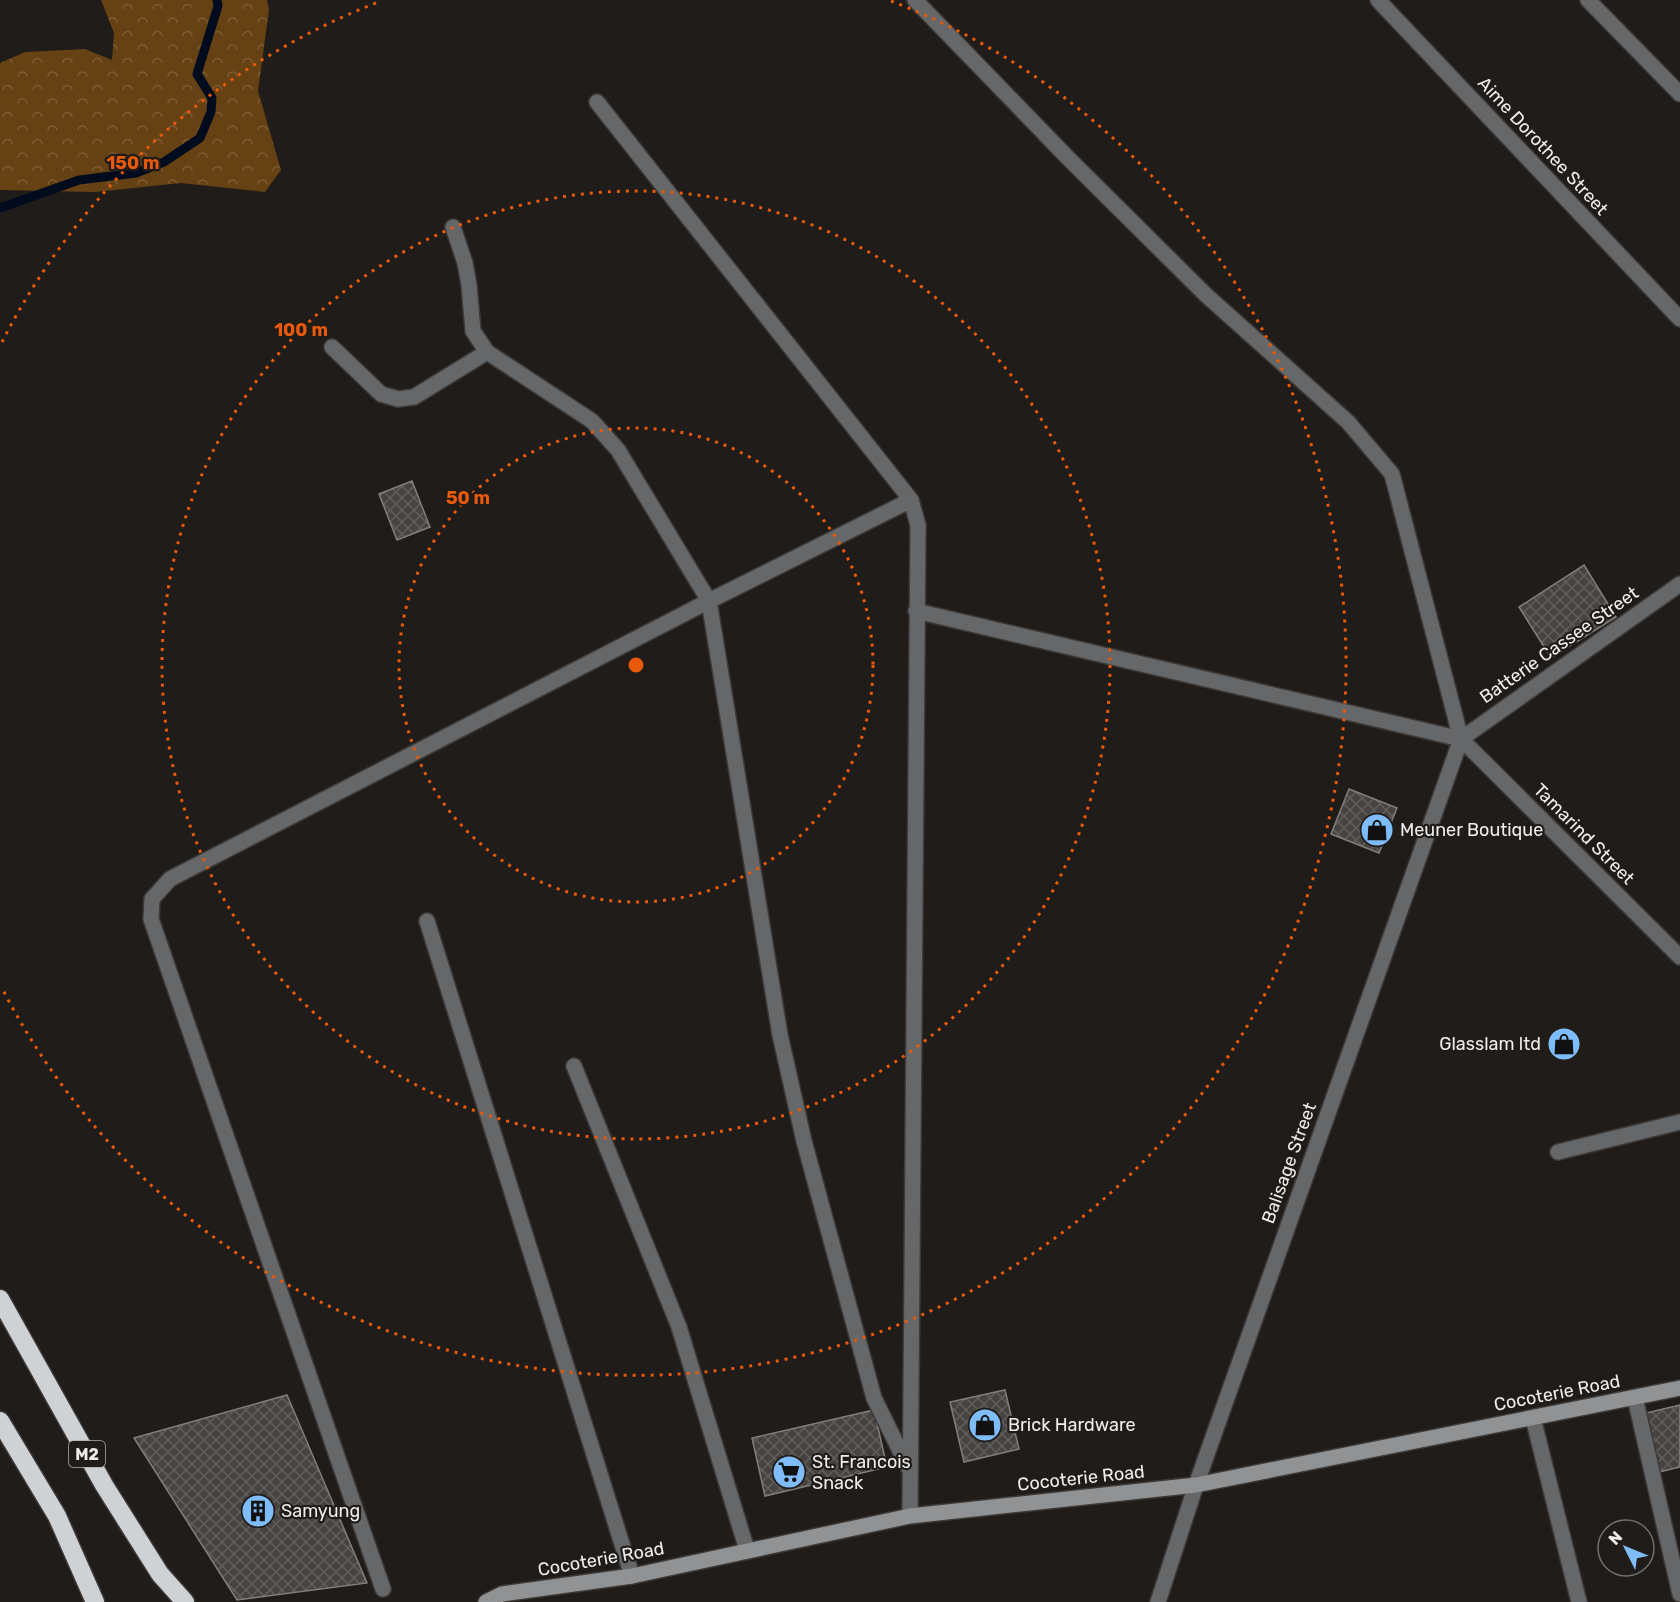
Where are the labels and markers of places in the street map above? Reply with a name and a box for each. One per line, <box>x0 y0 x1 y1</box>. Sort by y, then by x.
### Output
centre of rings <box>626 655 646 675</box>
shop icon: Meuner Boutique <box>1359 812 1395 848</box>
place label: Meuner Boutique <box>1400 819 1543 841</box>
shop icon: Glasslam ltd <box>1546 1026 1582 1062</box>
place label: Glasslam ltd <box>1439 1033 1541 1055</box>
shop icon: Brick Hardware <box>967 1407 1003 1443</box>
place label: Brick Hardware <box>1008 1414 1136 1436</box>
place label: St. Francois Snack <box>812 1451 911 1494</box>
supermarket icon: St. Francois Snack <box>771 1454 807 1490</box>
building icon: Samyung <box>240 1493 276 1529</box>
place label: Samyung <box>281 1500 360 1522</box>

